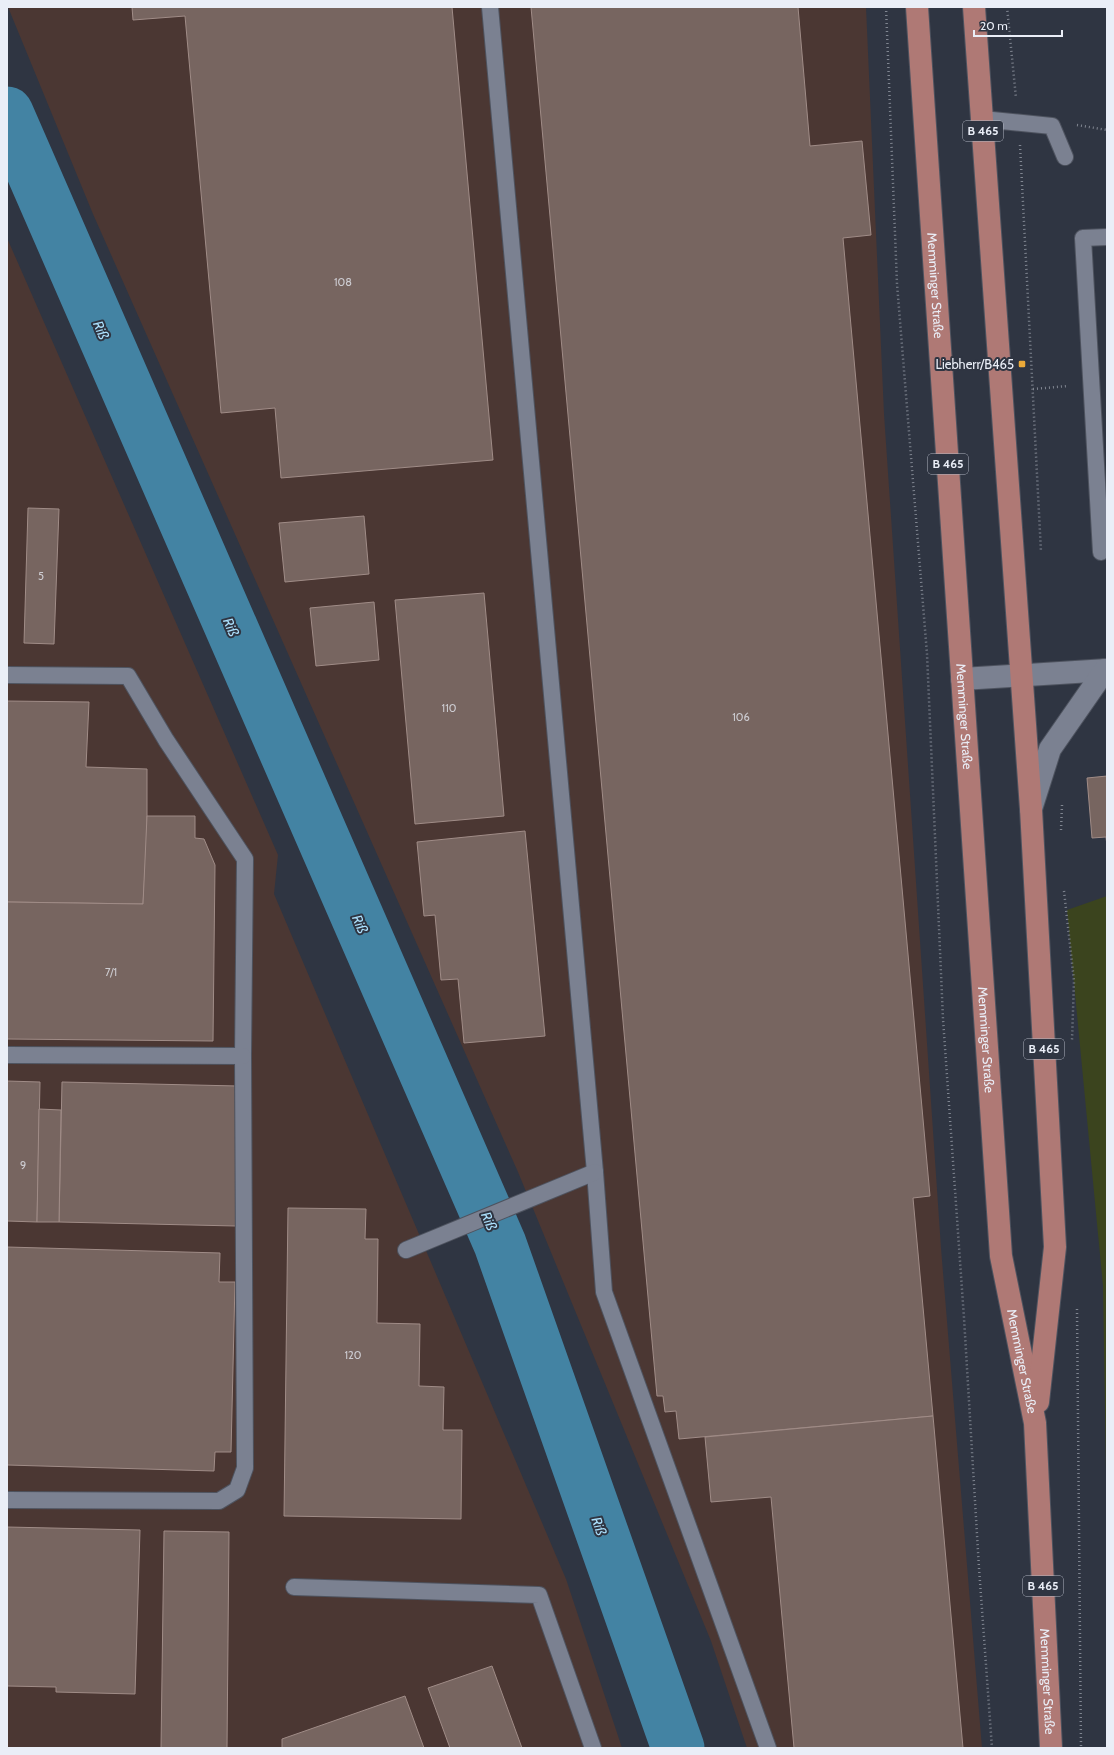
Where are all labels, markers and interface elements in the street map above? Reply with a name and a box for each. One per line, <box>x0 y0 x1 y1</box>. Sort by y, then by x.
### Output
scale bar <box>974 12 1062 38</box>
text: 20 m <box>980 18 1008 33</box>
road number: B 465 <box>963 121 1003 141</box>
street label: Memminger Straße <box>924 232 947 339</box>
house number: 108 <box>334 275 352 289</box>
water label: Riß <box>89 318 113 342</box>
place label: Liebherr/B465 <box>935 356 1014 372</box>
marker: Liebherr/B465 <box>1017 359 1027 369</box>
road number: B 465 <box>928 454 968 474</box>
house number: 5 <box>38 569 44 583</box>
water label: Riß <box>219 615 243 639</box>
street label: Memminger Straße <box>953 663 976 770</box>
house number: 110 <box>442 701 457 715</box>
house number: 106 <box>732 710 750 724</box>
water label: Riß <box>348 912 372 936</box>
house number: 7/1 <box>105 965 117 979</box>
street label: Memminger Straße <box>975 986 998 1094</box>
road number: B 465 <box>1024 1039 1064 1059</box>
house number: 9 <box>20 1158 26 1172</box>
water label: Riß <box>477 1209 501 1233</box>
street label: Memminger Straße <box>1004 1307 1041 1415</box>
house number: 120 <box>344 1348 362 1362</box>
water label: Riß <box>587 1514 611 1538</box>
road number: B 465 <box>1023 1576 1063 1596</box>
street label: Memminger Straße <box>1037 1628 1058 1735</box>

